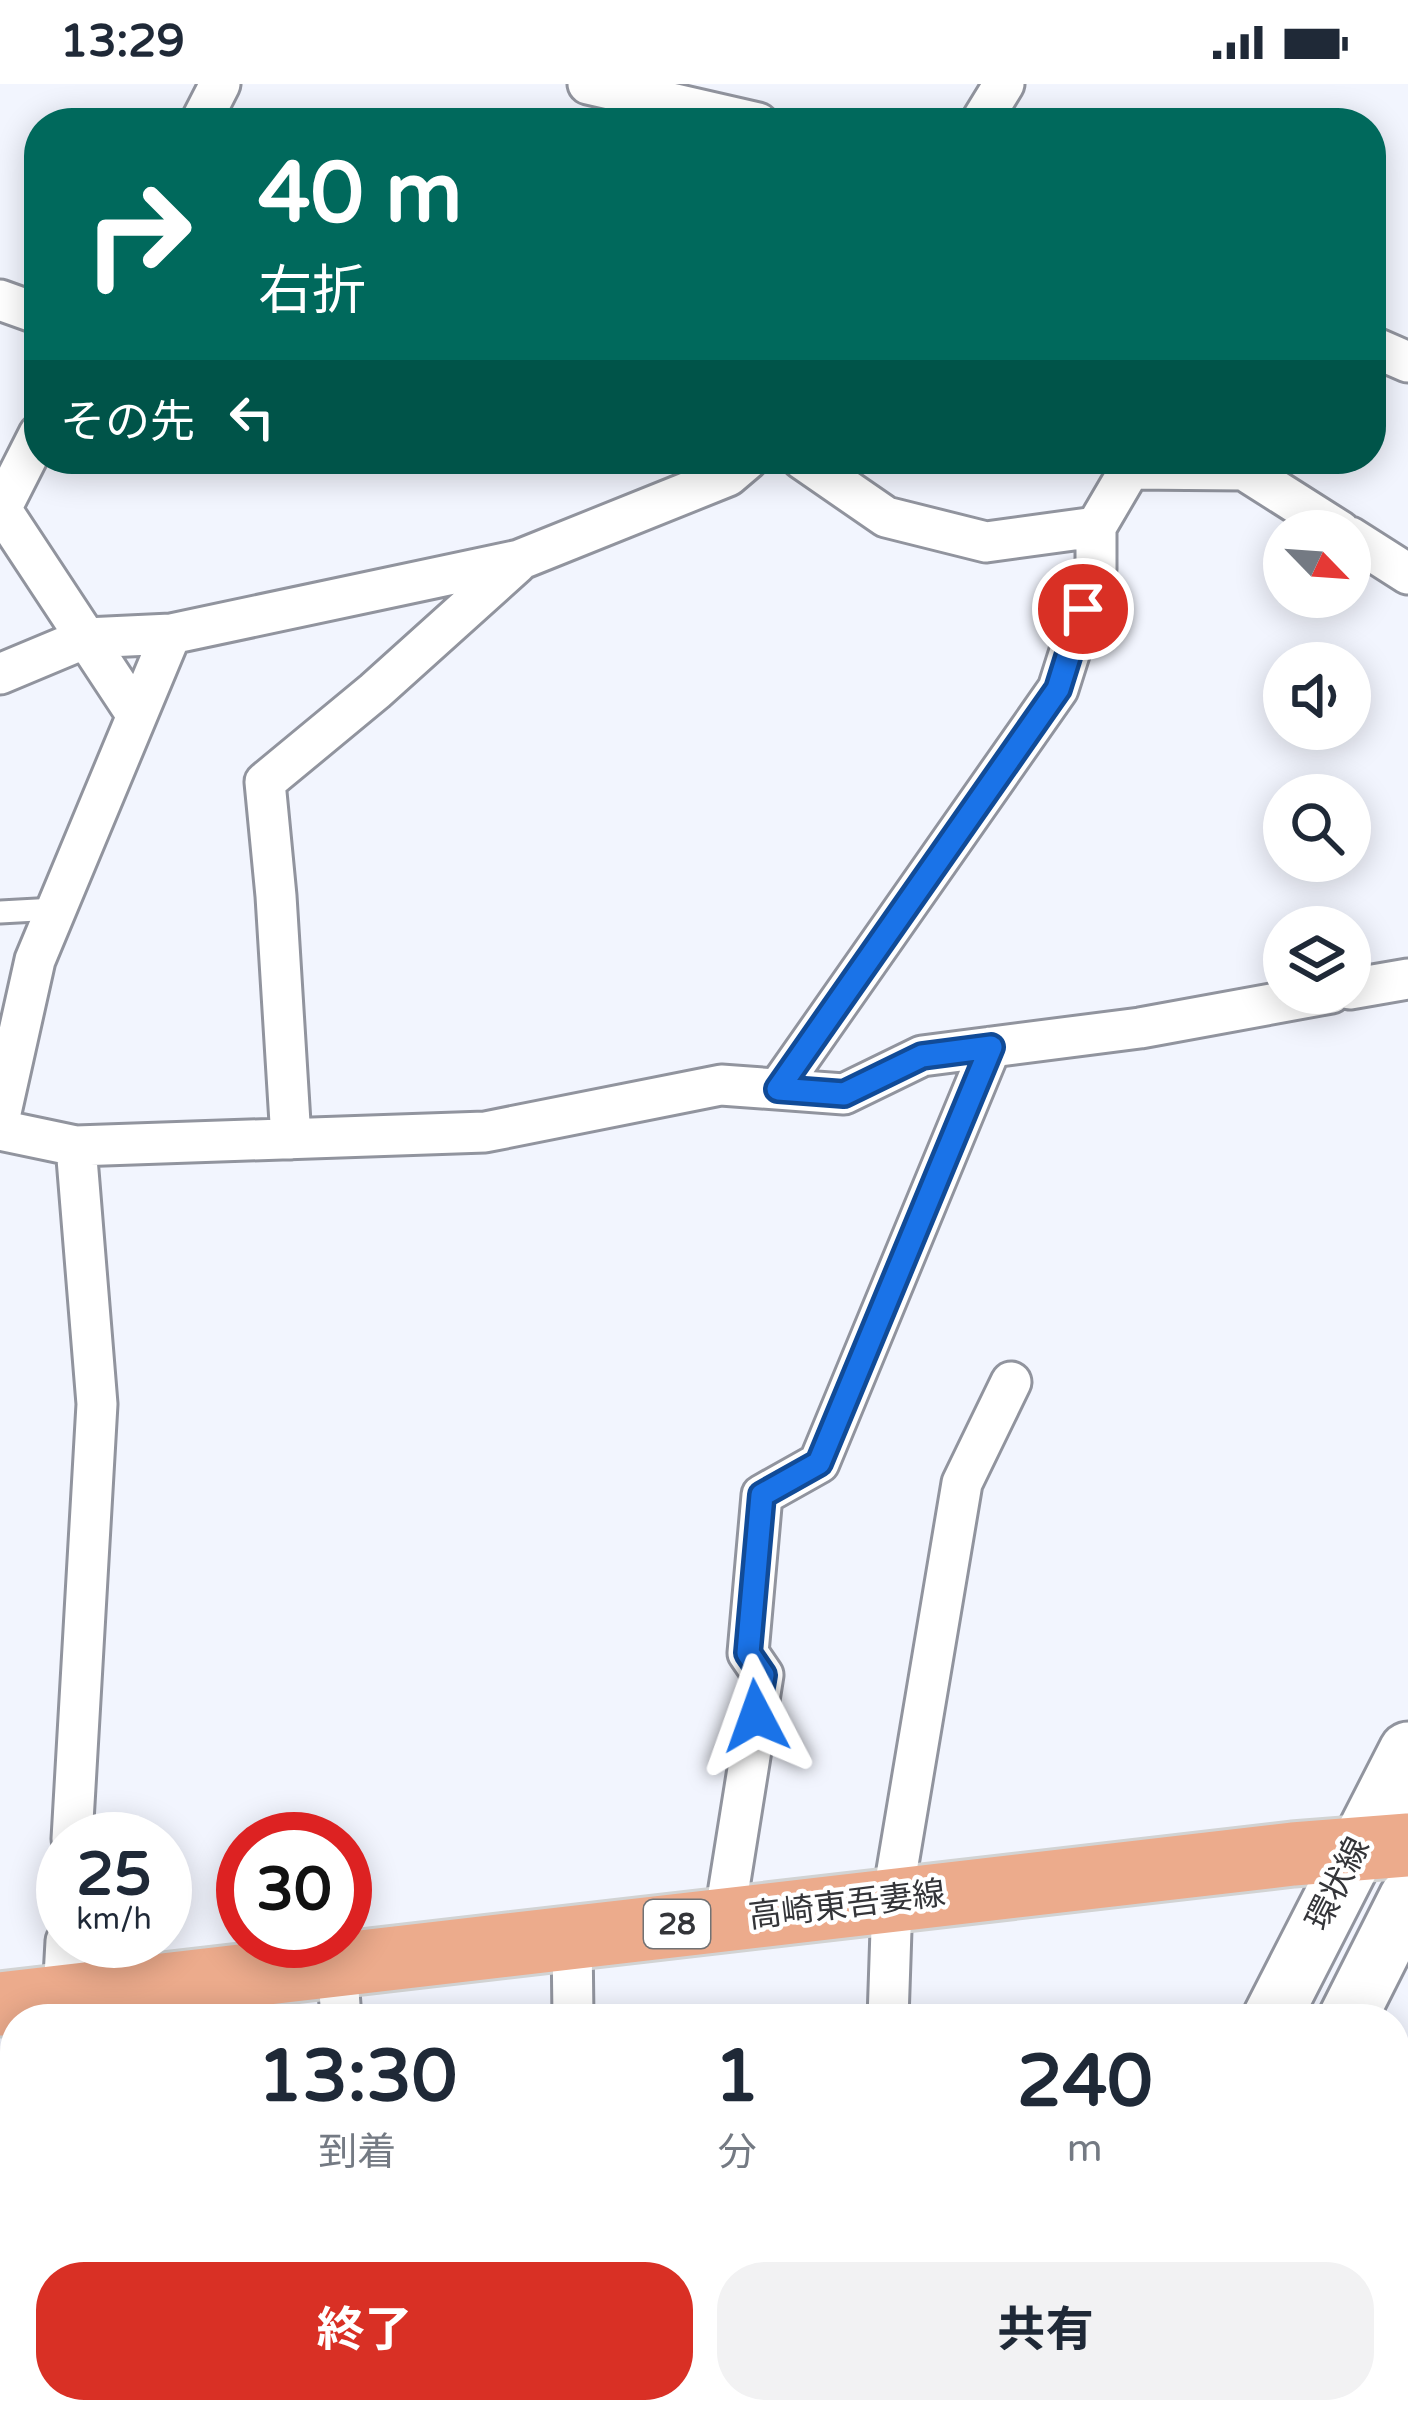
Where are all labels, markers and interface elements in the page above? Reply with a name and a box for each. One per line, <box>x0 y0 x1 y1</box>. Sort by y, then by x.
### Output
text: 13:29 <box>60 15 185 69</box>
text: 40 m <box>258 144 462 245</box>
icon: right <box>60 156 216 312</box>
text: 右折 <box>258 259 366 324</box>
icon: left <box>219 384 285 450</box>
text: その先 <box>60 396 195 450</box>
north arrow <box>1263 510 1371 618</box>
map controls <box>1263 510 1371 1014</box>
pin <box>1032 558 1134 660</box>
icon: arrive <box>1050 576 1116 642</box>
button: sound <box>1263 642 1371 750</box>
button: search <box>1263 774 1371 882</box>
button: layers <box>1263 906 1371 1014</box>
position arrow <box>693 1653 819 1779</box>
speed limit sign: 30 <box>216 1812 372 1968</box>
street label: 環状線 <box>1298 1831 1378 1937</box>
text: 25 <box>76 1839 152 1911</box>
street label: 高崎東吾妻線 <box>746 1874 948 1936</box>
road number: 28 <box>644 1900 710 1948</box>
text: km/h <box>76 1901 152 1938</box>
text: 13:30 <box>257 2034 457 2121</box>
text: 1 <box>714 2034 760 2121</box>
text: 240 <box>1017 2039 1153 2126</box>
text: m <box>1067 2125 1103 2172</box>
text: 到着 <box>318 2129 396 2176</box>
text: 分 <box>717 2129 756 2176</box>
button: 終了 <box>36 2262 693 2400</box>
button: 共有 <box>717 2262 1374 2400</box>

